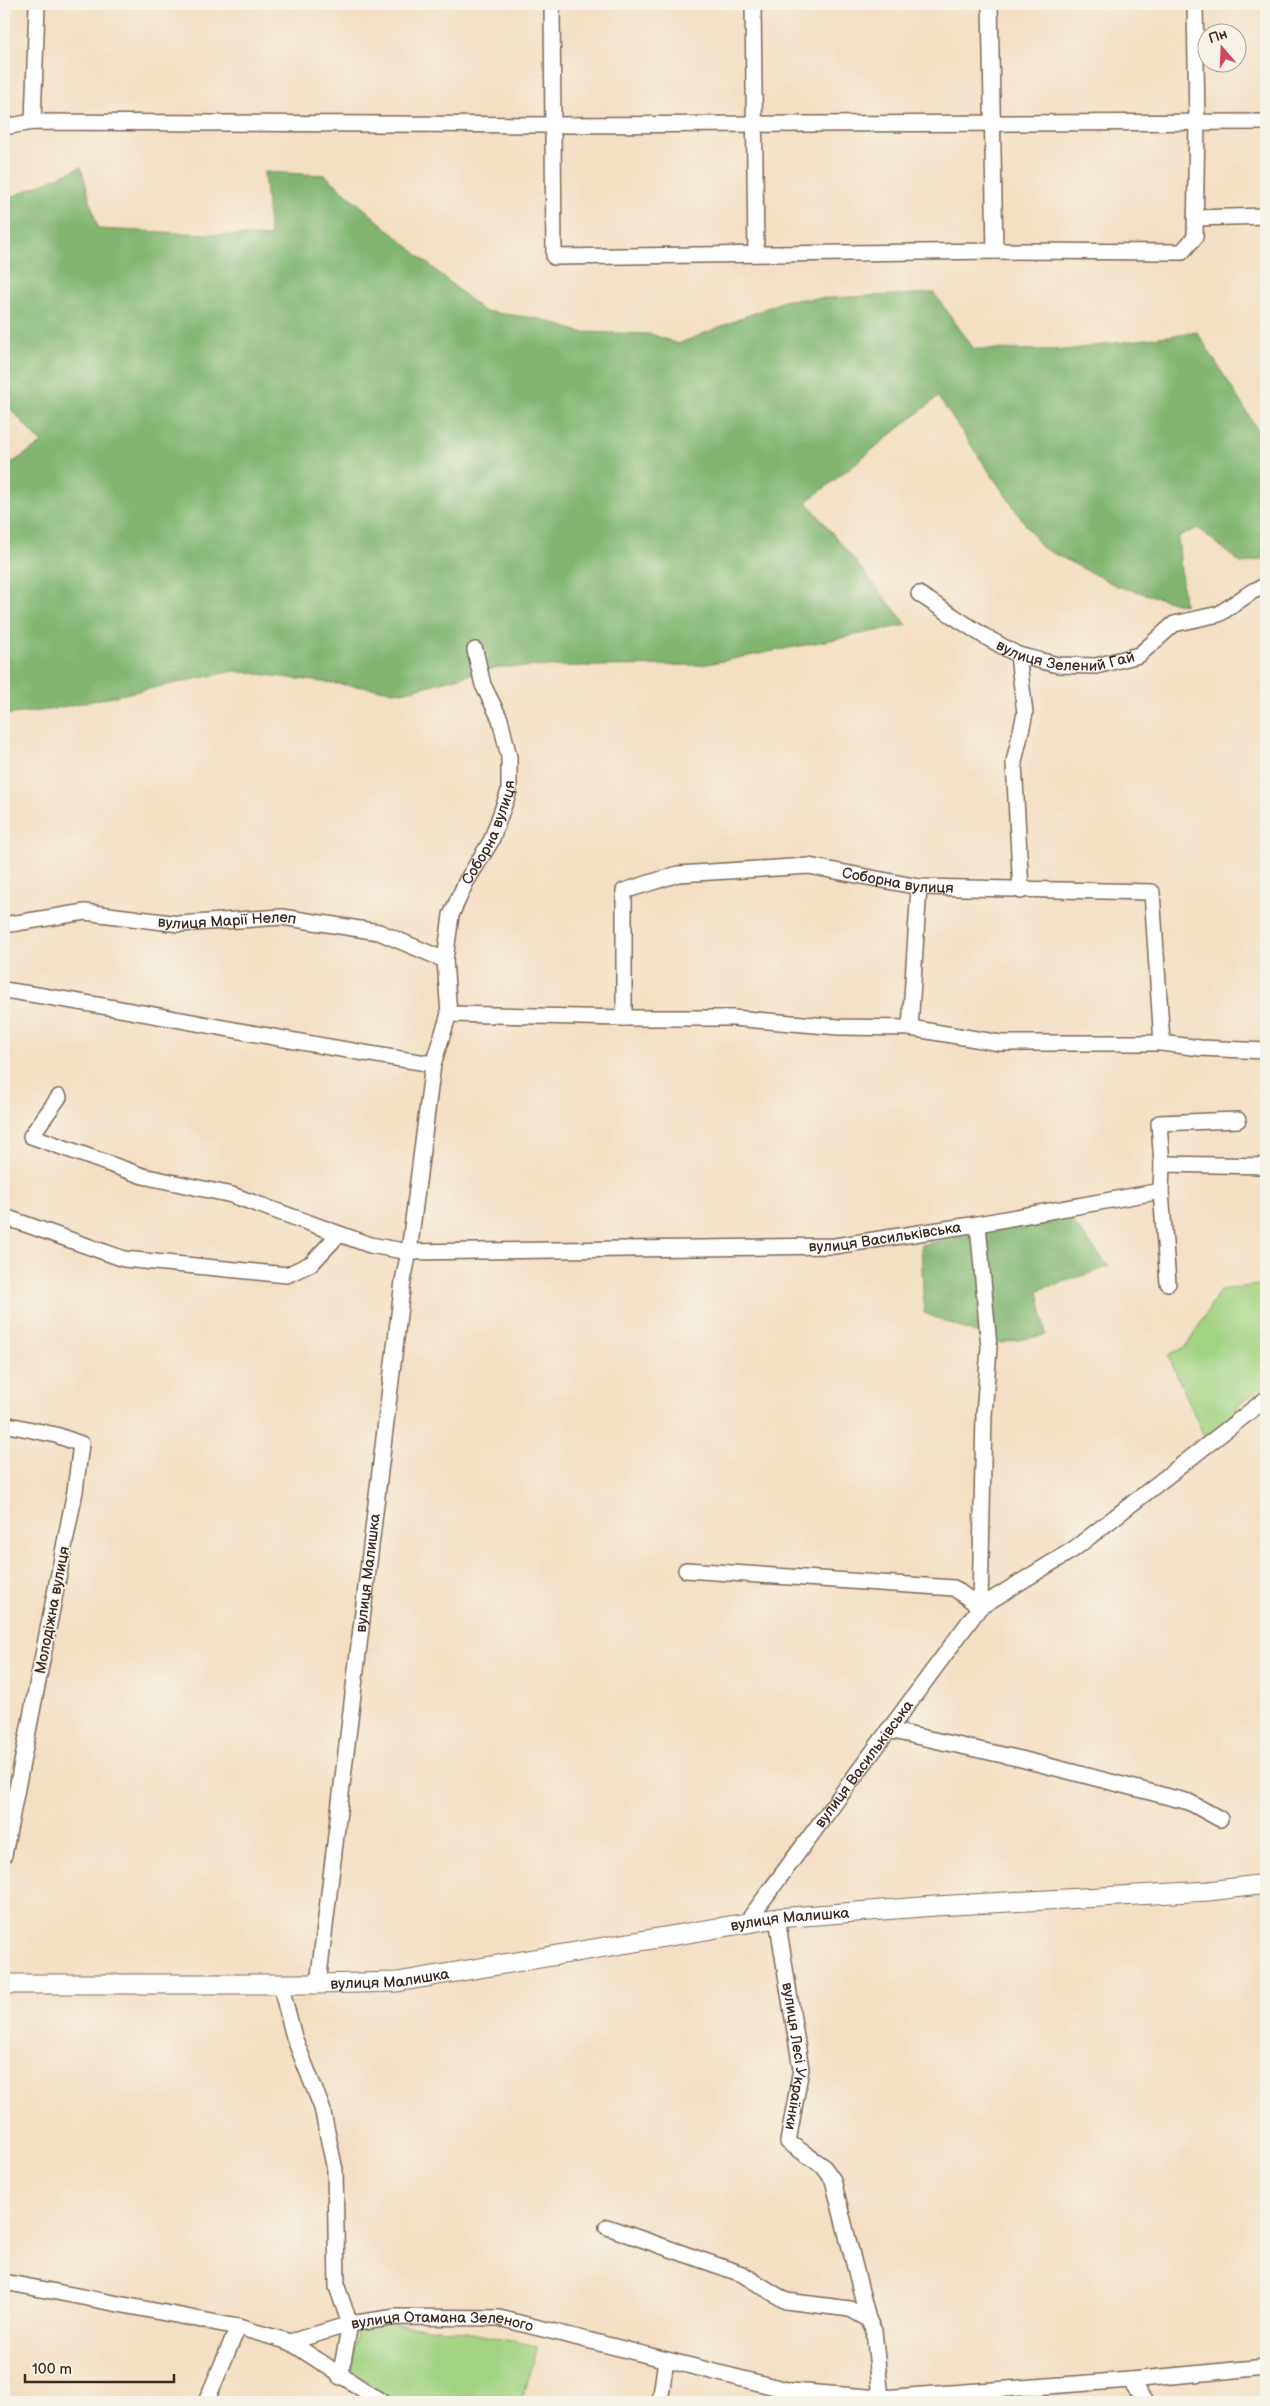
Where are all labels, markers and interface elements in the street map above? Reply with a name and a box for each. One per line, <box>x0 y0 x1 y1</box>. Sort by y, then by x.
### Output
north arrow <box>1198 22 1248 72</box>
text: Пн <box>1206 25 1230 47</box>
street label: вулиця Зелений Гай <box>993 636 1137 676</box>
street label: Соборна вулиця <box>458 781 519 888</box>
street label: Соборна вулиця <box>840 863 954 898</box>
street label: вулиця Марії Нелеп <box>156 908 298 934</box>
street label: вулиця Васильківська <box>808 1218 963 1256</box>
street label: вулиця Малишка <box>352 1513 385 1633</box>
street label: Молодіжна вулиця <box>31 1545 74 1676</box>
street label: вулиця Васильківська <box>811 1697 918 1832</box>
street label: вулиця Малишка <box>729 1904 850 1936</box>
street label: вулиця Малишка <box>330 1964 451 1994</box>
street label: вулиця Лесі Українки <box>777 1981 810 2131</box>
street label: вулиця Отамана Зеленого <box>350 2308 535 2336</box>
scale bar <box>25 2351 174 2383</box>
text: 100 m <box>32 2360 72 2379</box>

